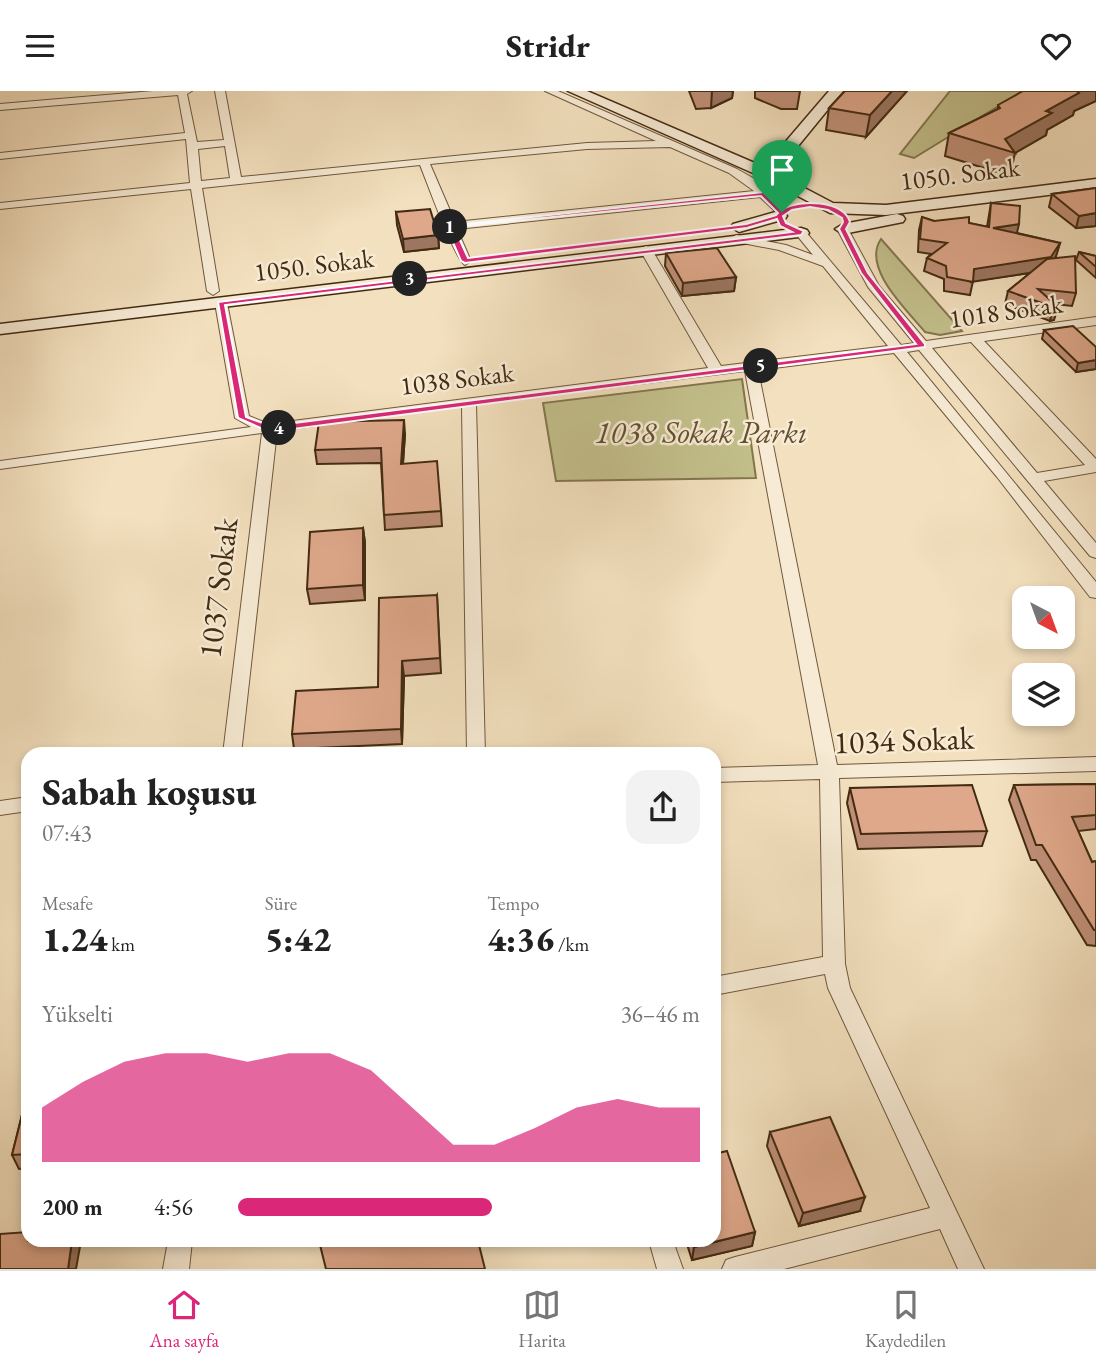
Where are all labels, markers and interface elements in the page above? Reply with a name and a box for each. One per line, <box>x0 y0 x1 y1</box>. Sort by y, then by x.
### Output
text: Stridr <box>506 25 590 67</box>
icon: menu <box>21 27 59 65</box>
icon: heart <box>1037 27 1075 65</box>
pin <box>752 140 812 212</box>
street label: 1050. Sokak <box>898 150 1023 198</box>
icon: arrive <box>763 151 801 189</box>
pin: 1 <box>433 209 468 245</box>
text: 1 <box>444 214 455 239</box>
street label: 1050. Sokak <box>252 241 377 289</box>
pin: 3 <box>392 261 428 297</box>
text: 3 <box>404 266 415 291</box>
street label: 1018 Sokak <box>947 286 1066 336</box>
pin: 5 <box>744 349 778 383</box>
text: 5 <box>755 353 766 378</box>
street label: 1038 Sokak <box>398 355 517 403</box>
pin: 4 <box>262 411 296 445</box>
park label: 1038 Sokak Parkı <box>595 411 807 453</box>
text: 4 <box>273 415 284 440</box>
street label: 1037 Sokak <box>189 515 248 660</box>
north arrow <box>1012 586 1074 649</box>
map controls <box>1012 586 1075 726</box>
button: layers <box>1012 663 1075 726</box>
street label: 1034 Sokak <box>833 717 976 763</box>
text: Sabah koşusu <box>42 767 257 816</box>
button: share <box>626 770 700 844</box>
text: 07:43 <box>42 818 92 848</box>
text: Mesafe <box>42 891 93 916</box>
text: Süre <box>265 891 297 916</box>
text: Tempo <box>487 891 540 916</box>
text: 1.24 <box>42 916 108 961</box>
text: 5:42 <box>265 916 331 961</box>
text: 4:36 <box>487 916 554 961</box>
text: km <box>108 932 135 957</box>
text: /km <box>554 932 589 957</box>
text: Yükselti <box>42 999 113 1029</box>
text: 36–46 m <box>621 999 700 1029</box>
text: 200 m <box>42 1192 103 1222</box>
text: 4:56 <box>154 1192 193 1222</box>
tab: Ana sayfa <box>150 1286 219 1353</box>
tab: Harita <box>518 1286 566 1353</box>
tab: Kaydedilen <box>865 1286 946 1353</box>

